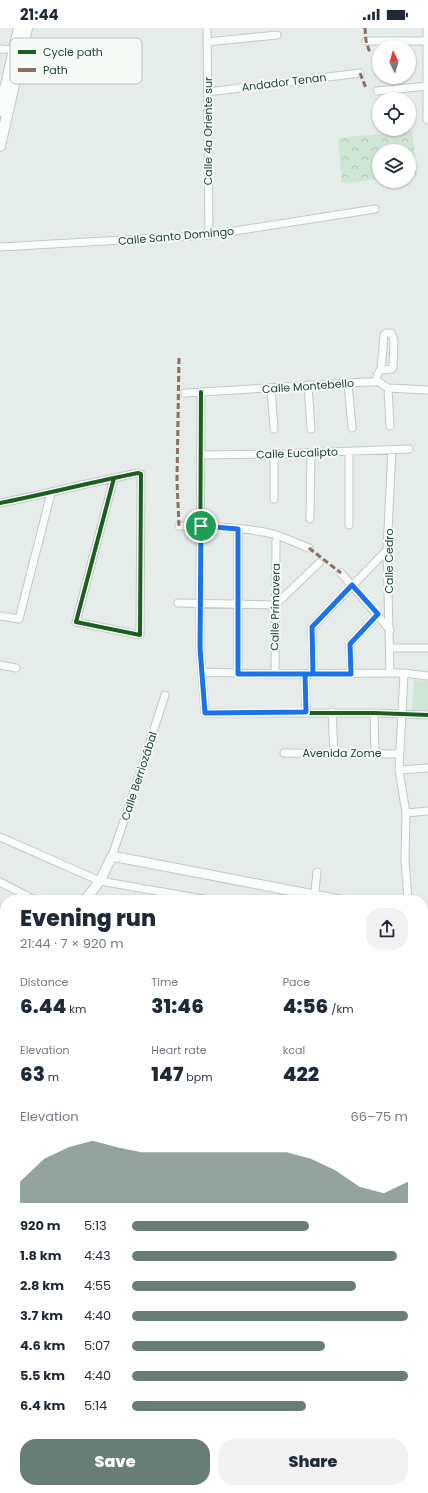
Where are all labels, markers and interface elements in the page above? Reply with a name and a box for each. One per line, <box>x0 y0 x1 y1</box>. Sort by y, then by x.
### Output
text: 21:44 <box>20 4 59 25</box>
legend <box>10 38 142 84</box>
north arrow <box>372 40 416 84</box>
map controls <box>372 40 416 188</box>
text: Cycle path <box>43 44 103 60</box>
text: Path <box>43 62 68 78</box>
street label: Andador Tenan <box>241 69 327 95</box>
street label: Calle 4a Oriente sur <box>200 77 216 185</box>
button: locate <box>372 92 416 136</box>
button: layers <box>372 144 416 188</box>
street label: Calle Santo Domingo <box>117 223 235 249</box>
street label: Calle Montebello <box>261 375 355 397</box>
street label: Calle Eucalipto <box>256 444 338 462</box>
pin <box>184 509 218 543</box>
icon: arrive <box>190 515 212 537</box>
street label: Calle Cedro <box>381 529 397 594</box>
street label: Calle Primavera <box>266 563 284 651</box>
street label: Calle Berriozábal <box>117 729 161 823</box>
street label: Avenida Zome <box>302 745 382 761</box>
text: Evening run <box>20 903 156 934</box>
button: share <box>366 908 408 950</box>
text: 21:44 · 7 × 920 m <box>20 934 124 953</box>
text: Distance <box>20 974 68 990</box>
text: Time <box>151 974 178 990</box>
text: Pace <box>283 974 310 990</box>
text: 6.44 <box>20 992 66 1020</box>
text: 31:46 <box>151 992 204 1020</box>
text: 4:56 <box>283 992 328 1020</box>
text: km <box>66 1001 86 1017</box>
text: /km <box>328 1001 354 1017</box>
text: Elevation <box>20 1042 70 1058</box>
text: Heart rate <box>151 1042 207 1058</box>
text: kcal <box>283 1042 305 1058</box>
text: 63 <box>20 1060 45 1088</box>
text: 147 <box>151 1060 183 1088</box>
text: 422 <box>283 1060 319 1088</box>
text: m <box>45 1069 59 1085</box>
text: bpm <box>183 1069 213 1085</box>
text: Elevation <box>20 1107 79 1126</box>
text: 66–75 m <box>351 1107 408 1126</box>
text: 920 m <box>20 1216 60 1235</box>
text: 5:13 <box>84 1216 107 1235</box>
text: 1.8 km <box>20 1246 62 1265</box>
text: 4:43 <box>84 1246 111 1265</box>
text: 2.8 km <box>20 1276 64 1295</box>
text: 4:55 <box>84 1276 111 1295</box>
text: 3.7 km <box>20 1306 63 1325</box>
text: 4:40 <box>84 1306 111 1325</box>
text: 4.6 km <box>20 1336 65 1355</box>
text: 5:07 <box>84 1336 110 1355</box>
text: 5.5 km <box>20 1366 65 1385</box>
text: 4:40 <box>84 1366 111 1385</box>
text: 6.4 km <box>20 1396 65 1415</box>
text: 5:14 <box>84 1396 107 1415</box>
button: Save <box>20 1439 210 1485</box>
button: Share <box>218 1439 408 1485</box>

